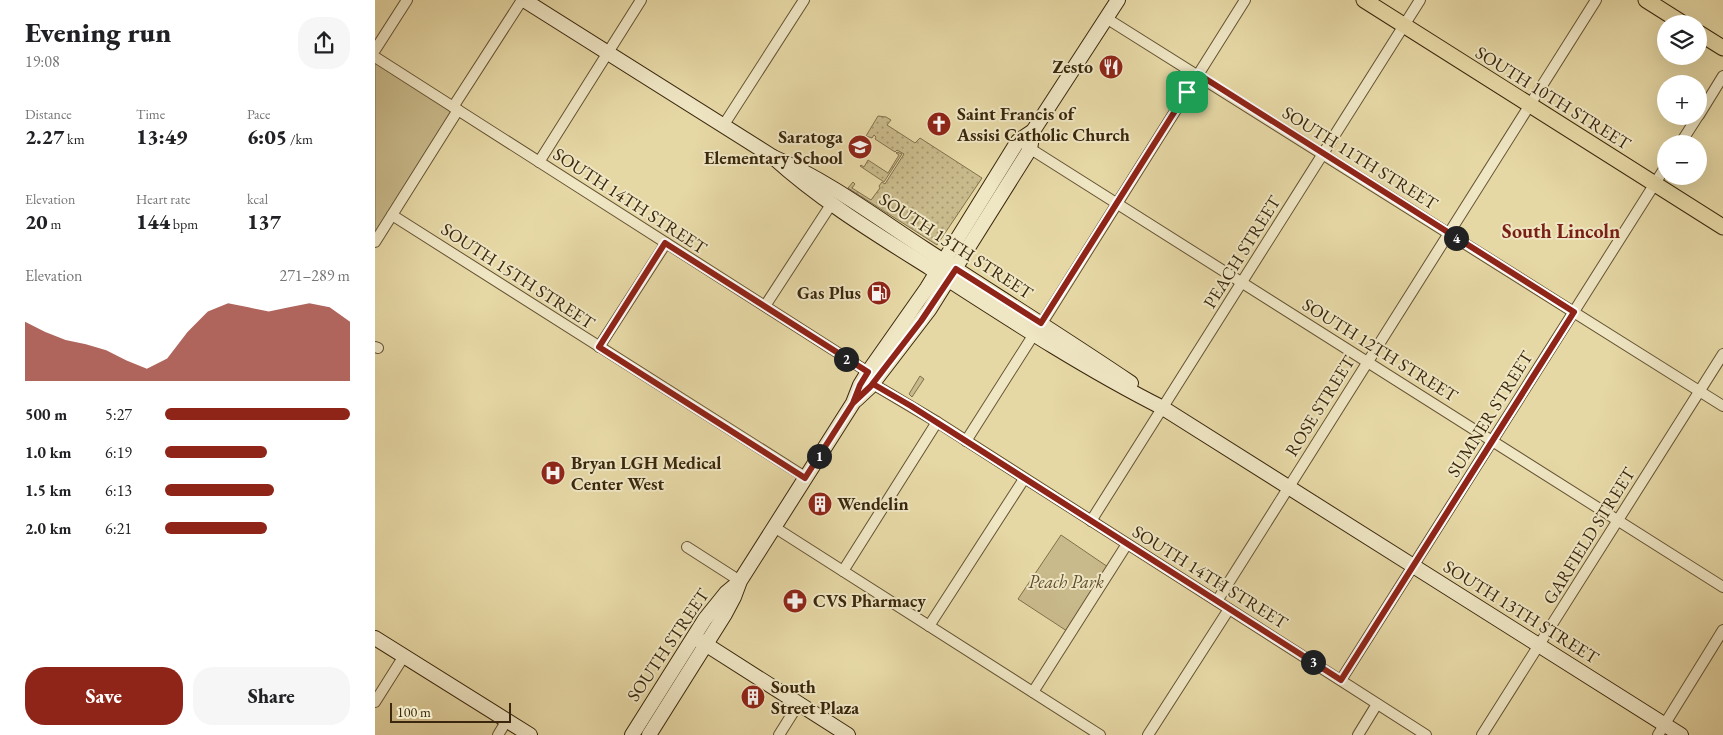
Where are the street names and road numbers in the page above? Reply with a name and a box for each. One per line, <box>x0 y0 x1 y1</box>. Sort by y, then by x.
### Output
street label: SOUTH 10TH STREET <box>1471 40 1636 155</box>
street label: SOUTH 11TH STREET <box>1278 100 1443 215</box>
street label: SOUTH 14TH STREET <box>549 142 712 259</box>
street label: SOUTH 13TH STREET <box>875 187 1038 304</box>
street label: PEACH STREET <box>1198 190 1286 312</box>
street label: SOUTH 15TH STREET <box>437 217 600 334</box>
street label: SOUTH 12TH STREET <box>1298 292 1463 407</box>
street label: SUMNER STREET <box>1442 346 1538 481</box>
street label: ROSE STREET <box>1280 350 1360 460</box>
street label: GARFIELD STREET <box>1537 462 1640 608</box>
street label: SOUTH 14TH STREET <box>1128 519 1293 634</box>
street label: SOUTH 13TH STREET <box>1439 554 1604 669</box>
street label: SOUTH STREET <box>621 583 714 706</box>

